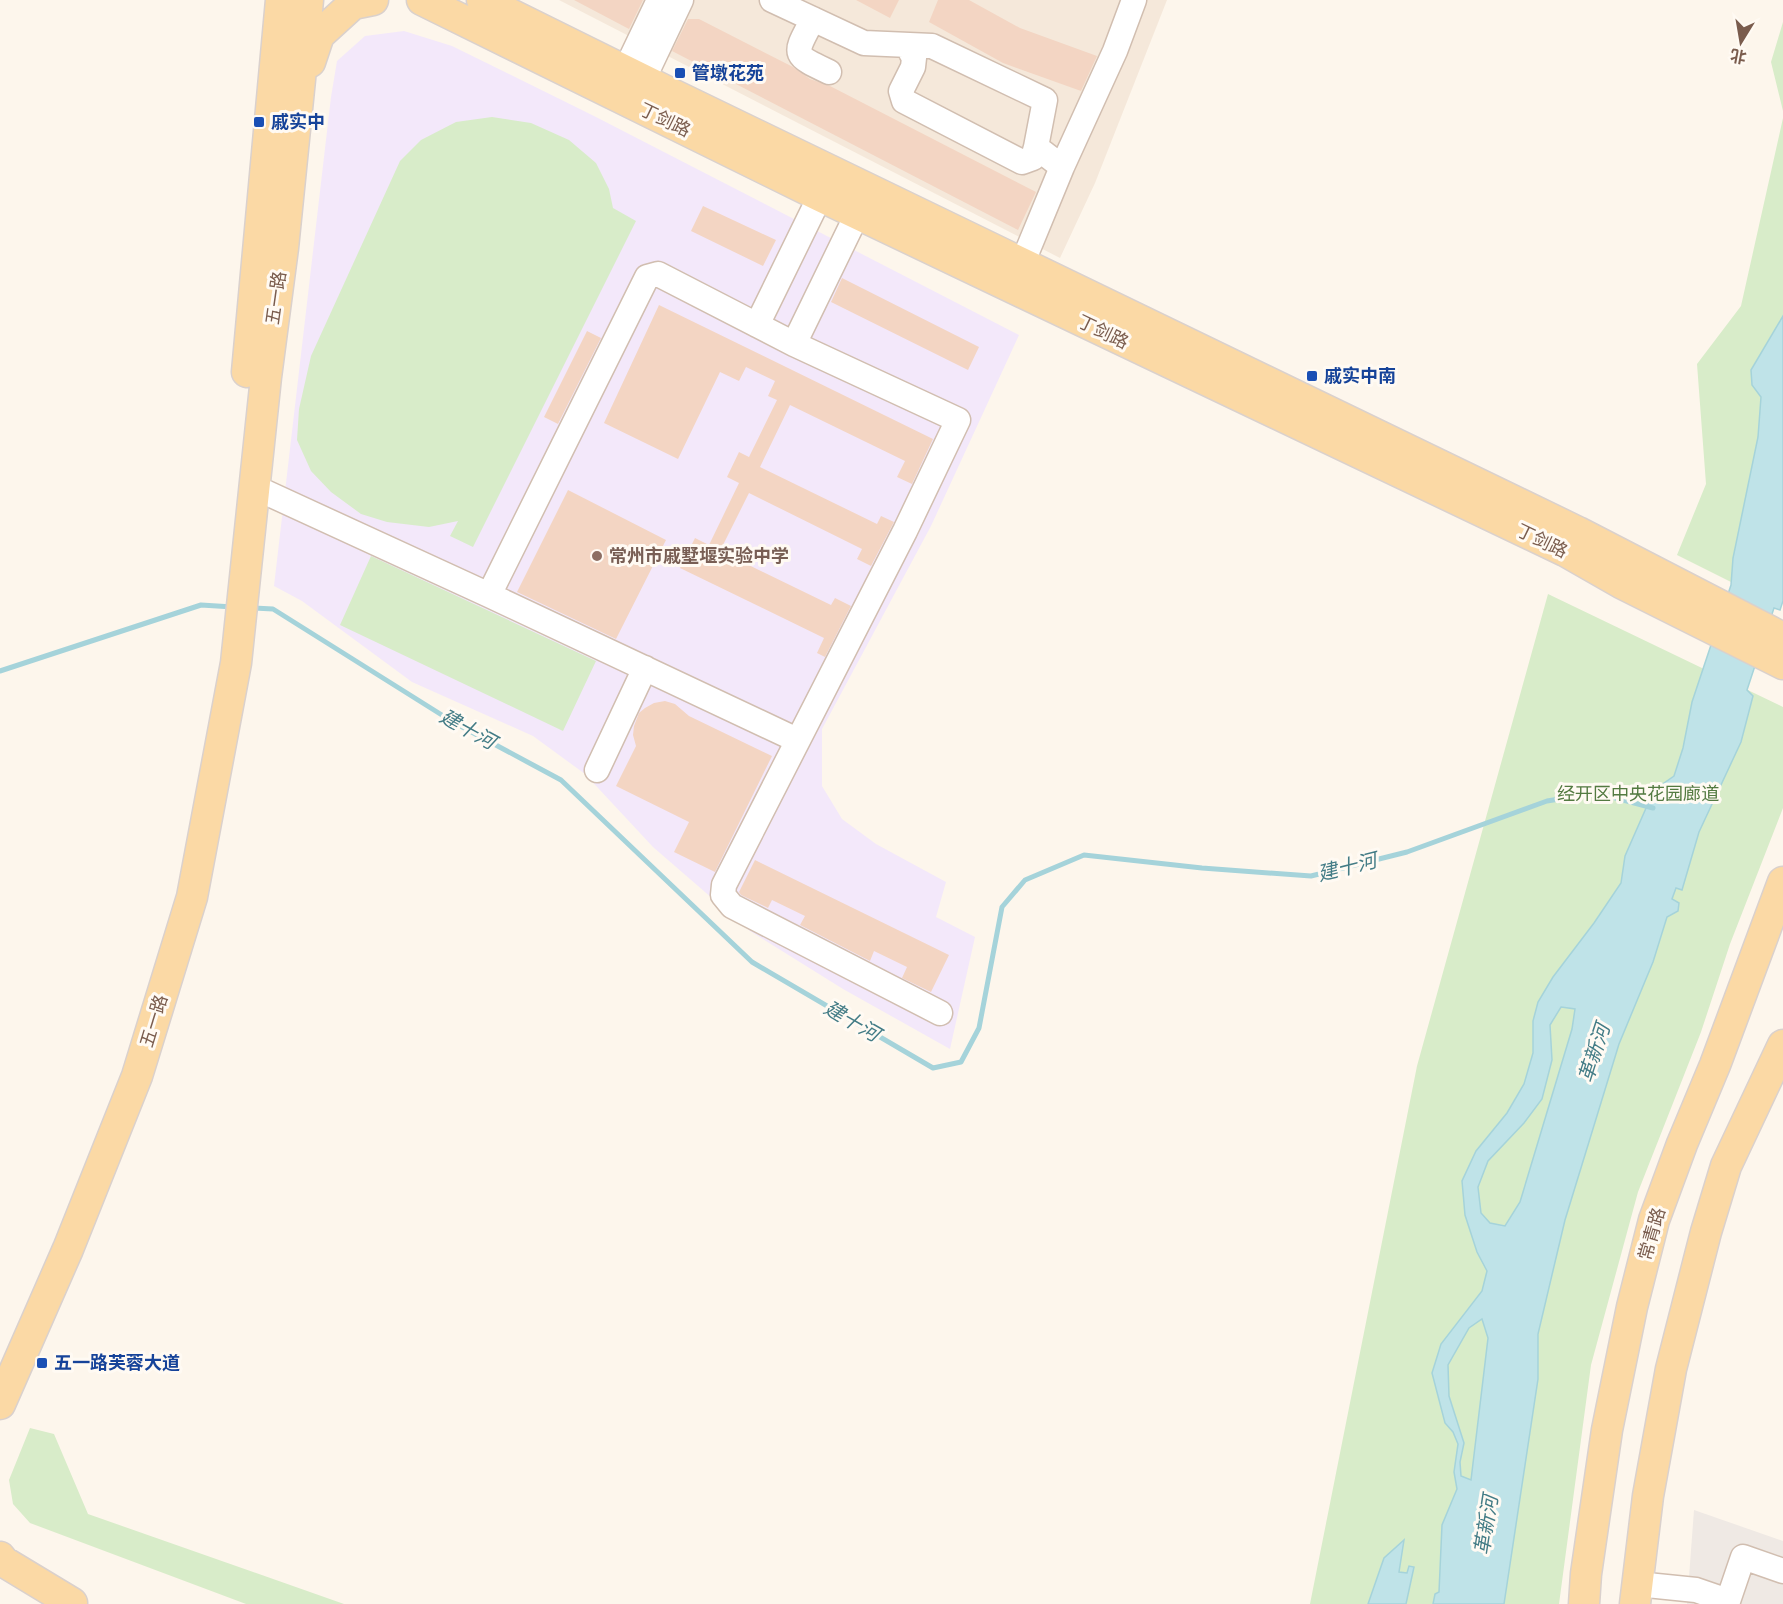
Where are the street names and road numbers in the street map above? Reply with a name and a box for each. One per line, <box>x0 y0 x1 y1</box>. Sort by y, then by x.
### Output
street label: 丁剑路 <box>636 98 694 141</box>
street label: 五一路 <box>261 270 290 326</box>
street label: 丁剑路 <box>1074 310 1132 353</box>
street label: 丁剑路 <box>1513 519 1571 562</box>
street label: 五一路 <box>136 992 171 1050</box>
street label: 常青路 <box>1634 1205 1669 1263</box>

